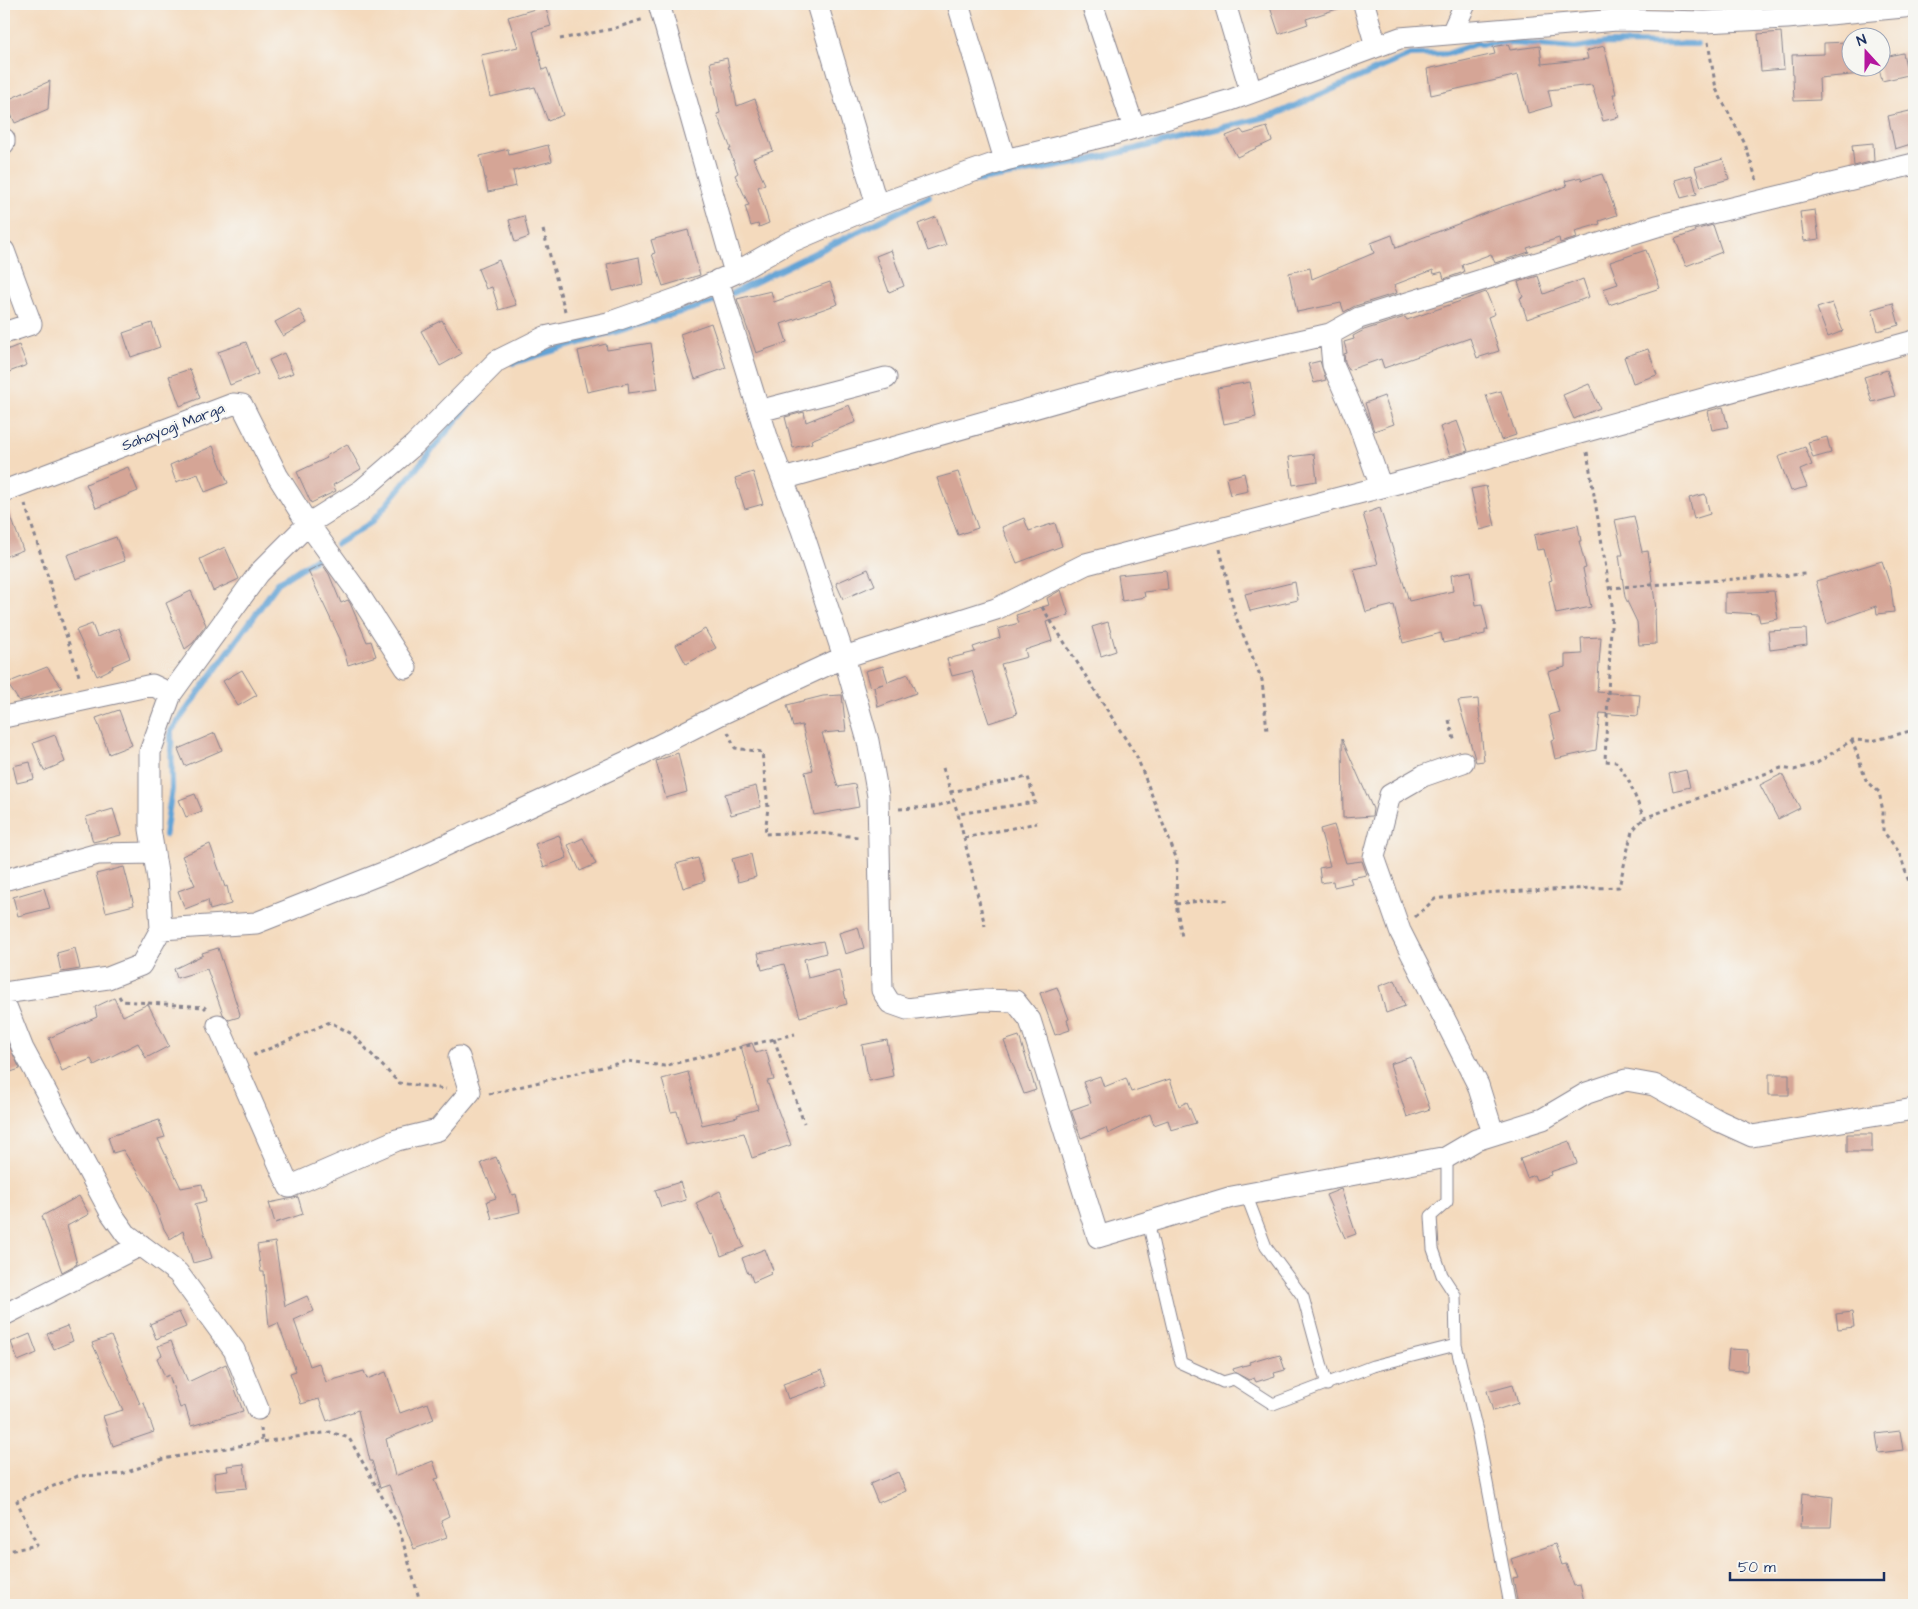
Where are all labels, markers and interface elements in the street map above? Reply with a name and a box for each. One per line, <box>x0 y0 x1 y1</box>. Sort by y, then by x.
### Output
north arrow <box>1840 28 1890 78</box>
text: N <box>1854 30 1870 52</box>
street label: Sahayogi Marga <box>118 398 228 457</box>
scale bar <box>1730 1549 1884 1581</box>
text: 50 m <box>1738 1557 1776 1578</box>

